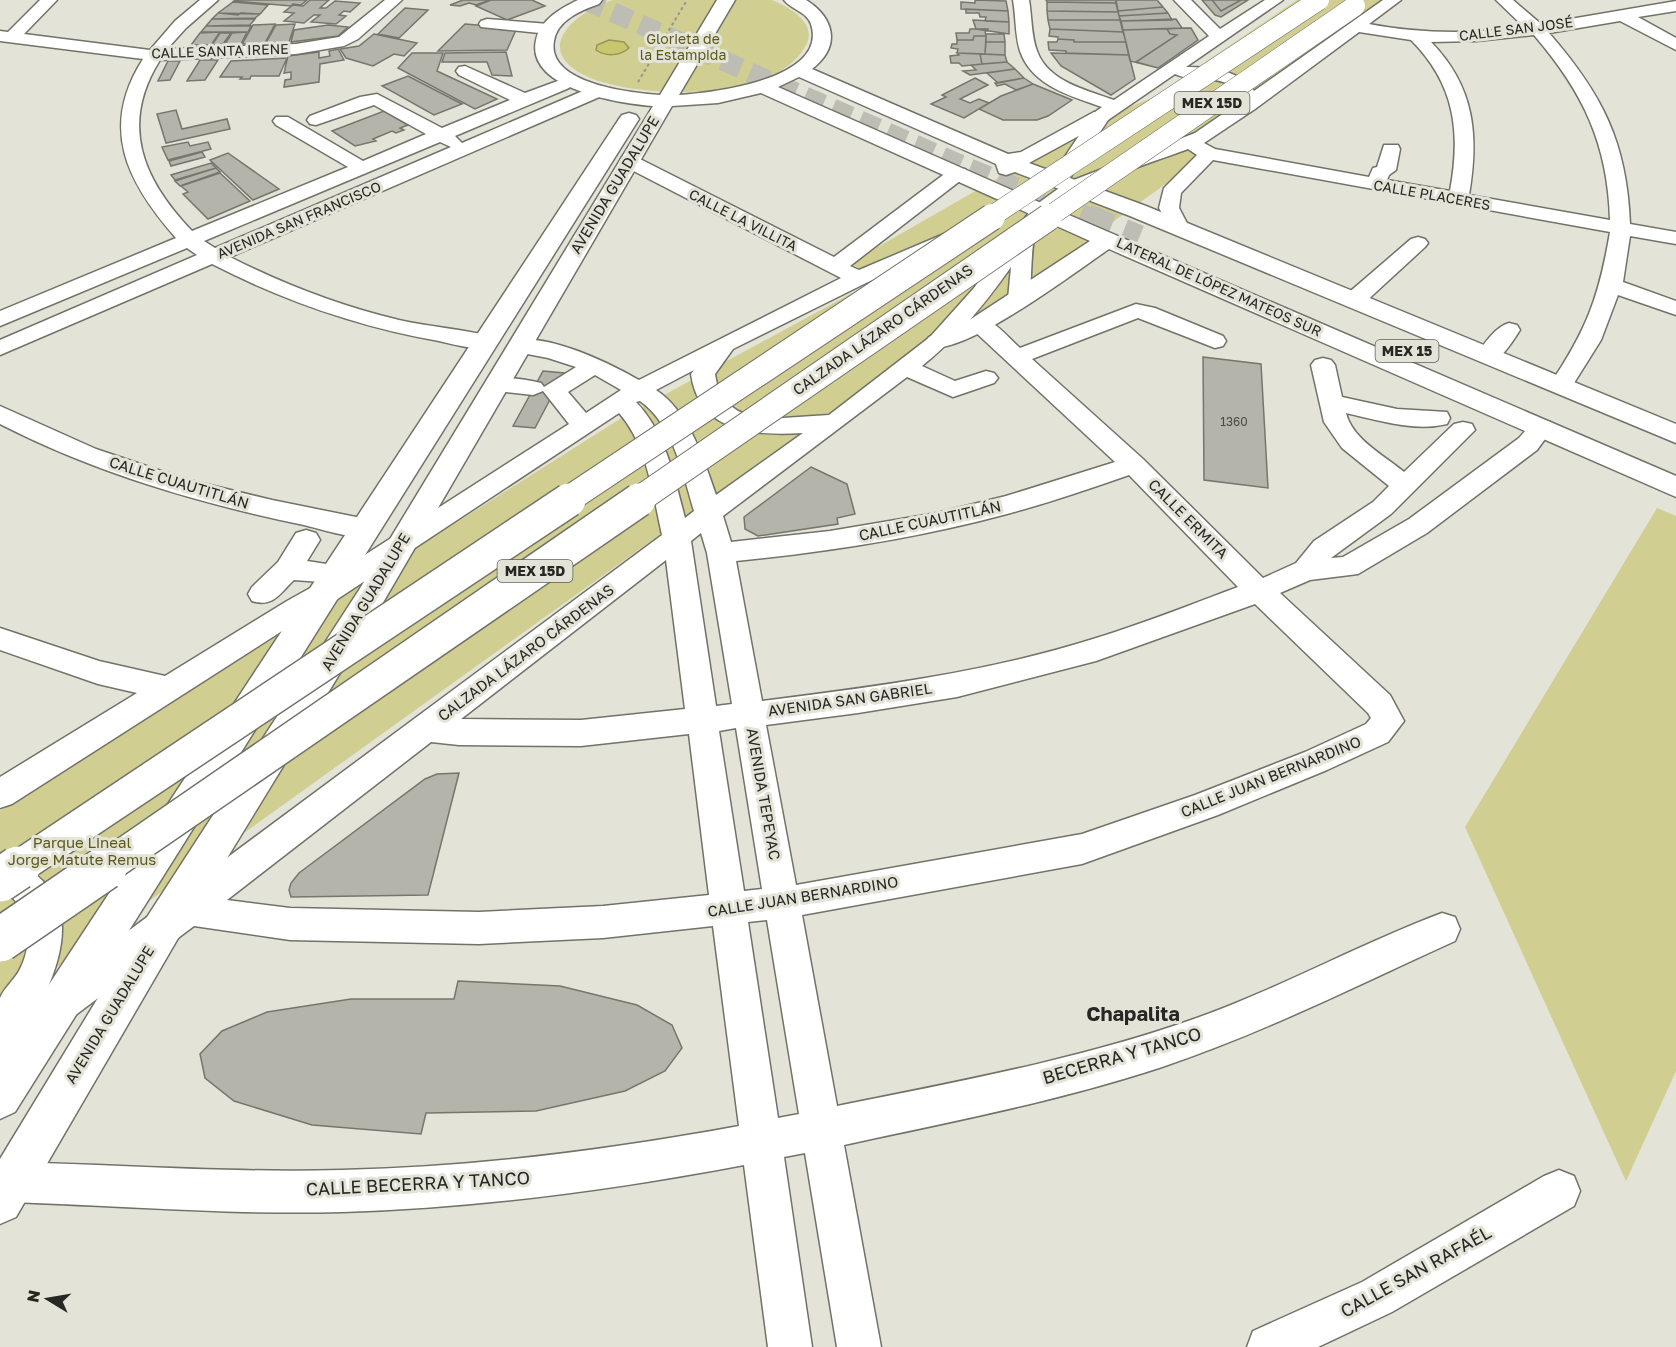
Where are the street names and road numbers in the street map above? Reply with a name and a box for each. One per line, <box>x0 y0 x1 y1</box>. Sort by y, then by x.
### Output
street label: CALLE SAN JOSÉ <box>1458 13 1574 44</box>
street label: CALLE SANTA IRENE <box>151 40 289 61</box>
road number: MEX 15D <box>1174 92 1250 114</box>
street label: AVENIDA GUADALUPE <box>566 112 662 257</box>
street label: CALLE PLACERES <box>1372 176 1492 213</box>
street label: AVENIDA SAN FRANCISCO <box>214 177 383 262</box>
street label: CALLE LA VILLITA <box>686 185 801 254</box>
street label: LATERAL DE LÓPEZ MATEOS SUR <box>1114 234 1324 340</box>
street label: CALZADA LÁZARO CÁRDENAS <box>789 260 976 398</box>
road number: MEX 15 <box>1376 340 1438 362</box>
street label: CALLE CUAUTITLÁN <box>107 452 251 512</box>
street label: CALLE ERMITA <box>1145 475 1232 562</box>
street label: CALLE CUAUTITLÁN <box>857 496 1003 544</box>
street label: AVENIDA GUADALUPE <box>317 529 413 674</box>
road number: MEX 15D <box>498 560 572 582</box>
street label: CALZADA LÁZARO CÁRDENAS <box>434 580 617 724</box>
street label: AVENIDA SAN GABRIEL <box>767 679 934 719</box>
street label: AVENIDA TEPEYAC <box>744 726 784 861</box>
street label: CALLE JUAN BERNARDINO <box>1178 732 1363 821</box>
street label: CALLE JUAN BERNARDINO <box>706 872 899 920</box>
street label: AVENIDA GUADALUPE <box>61 942 157 1087</box>
street label: BECERRA Y TANCO <box>1040 1022 1204 1088</box>
street label: CALLE BECERRA Y TANCO <box>305 1166 530 1200</box>
street label: CALLE SAN RAFAÉL <box>1336 1221 1495 1322</box>

